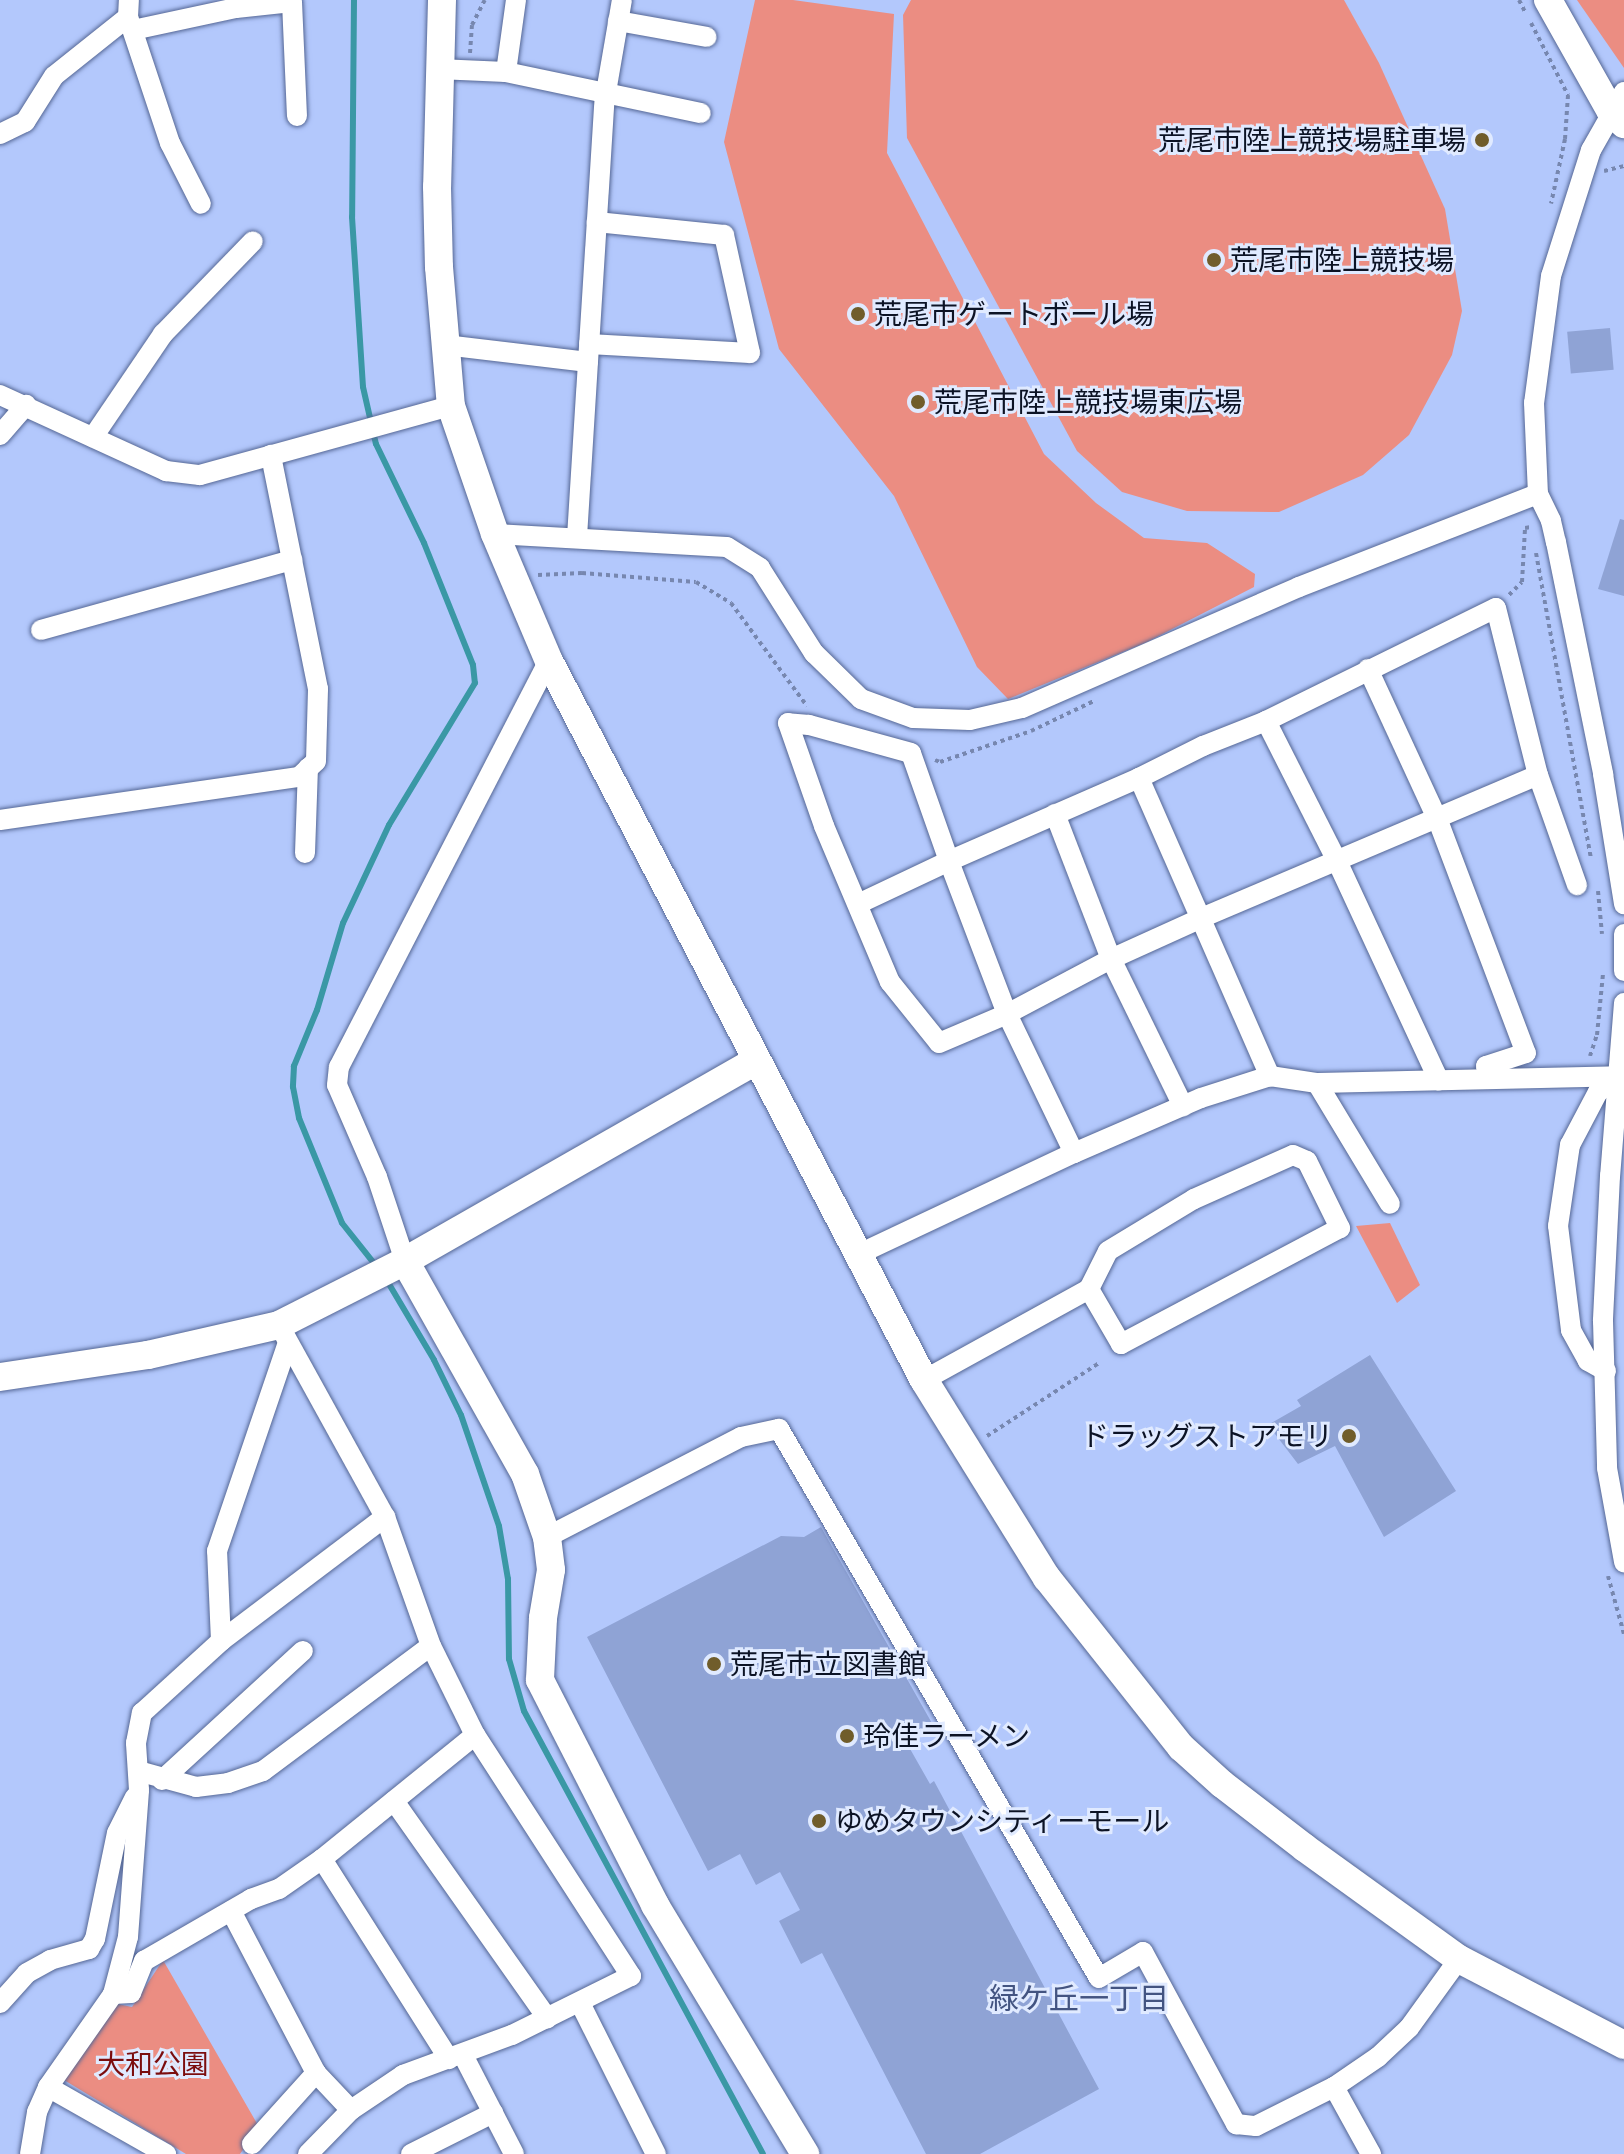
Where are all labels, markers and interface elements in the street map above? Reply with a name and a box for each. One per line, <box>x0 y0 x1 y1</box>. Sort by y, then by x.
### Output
place label: 荒尾市陸上競技場駐車場 <box>1158 123 1466 157</box>
marker: 荒尾市陸上競技場駐車場 <box>1473 131 1491 149</box>
place label: 荒尾市陸上競技場 <box>1230 243 1454 277</box>
marker: 荒尾市陸上競技場 <box>1205 251 1223 269</box>
place label: 荒尾市ゲートボール場 <box>874 297 1154 331</box>
marker: 荒尾市ゲートボール場 <box>849 305 867 323</box>
place label: 荒尾市陸上競技場東広場 <box>934 385 1242 419</box>
marker: 荒尾市陸上競技場東広場 <box>909 393 927 411</box>
place label: ドラッグストアモリ <box>1081 1419 1333 1453</box>
marker: ドラッグストアモリ <box>1340 1427 1358 1445</box>
place label: 荒尾市立図書館 <box>730 1647 926 1681</box>
marker: 荒尾市立図書館 <box>705 1655 723 1673</box>
place label: 玲佳ラーメン <box>863 1719 1031 1753</box>
marker: 玲佳ラーメン <box>838 1727 856 1745</box>
place label: ゆめタウンシティーモール <box>835 1804 1171 1838</box>
marker: ゆめタウンシティーモール <box>810 1812 828 1830</box>
district label: 緑ケ丘一丁目 <box>989 1980 1169 2016</box>
park label: 大和公園 <box>97 2047 209 2081</box>

